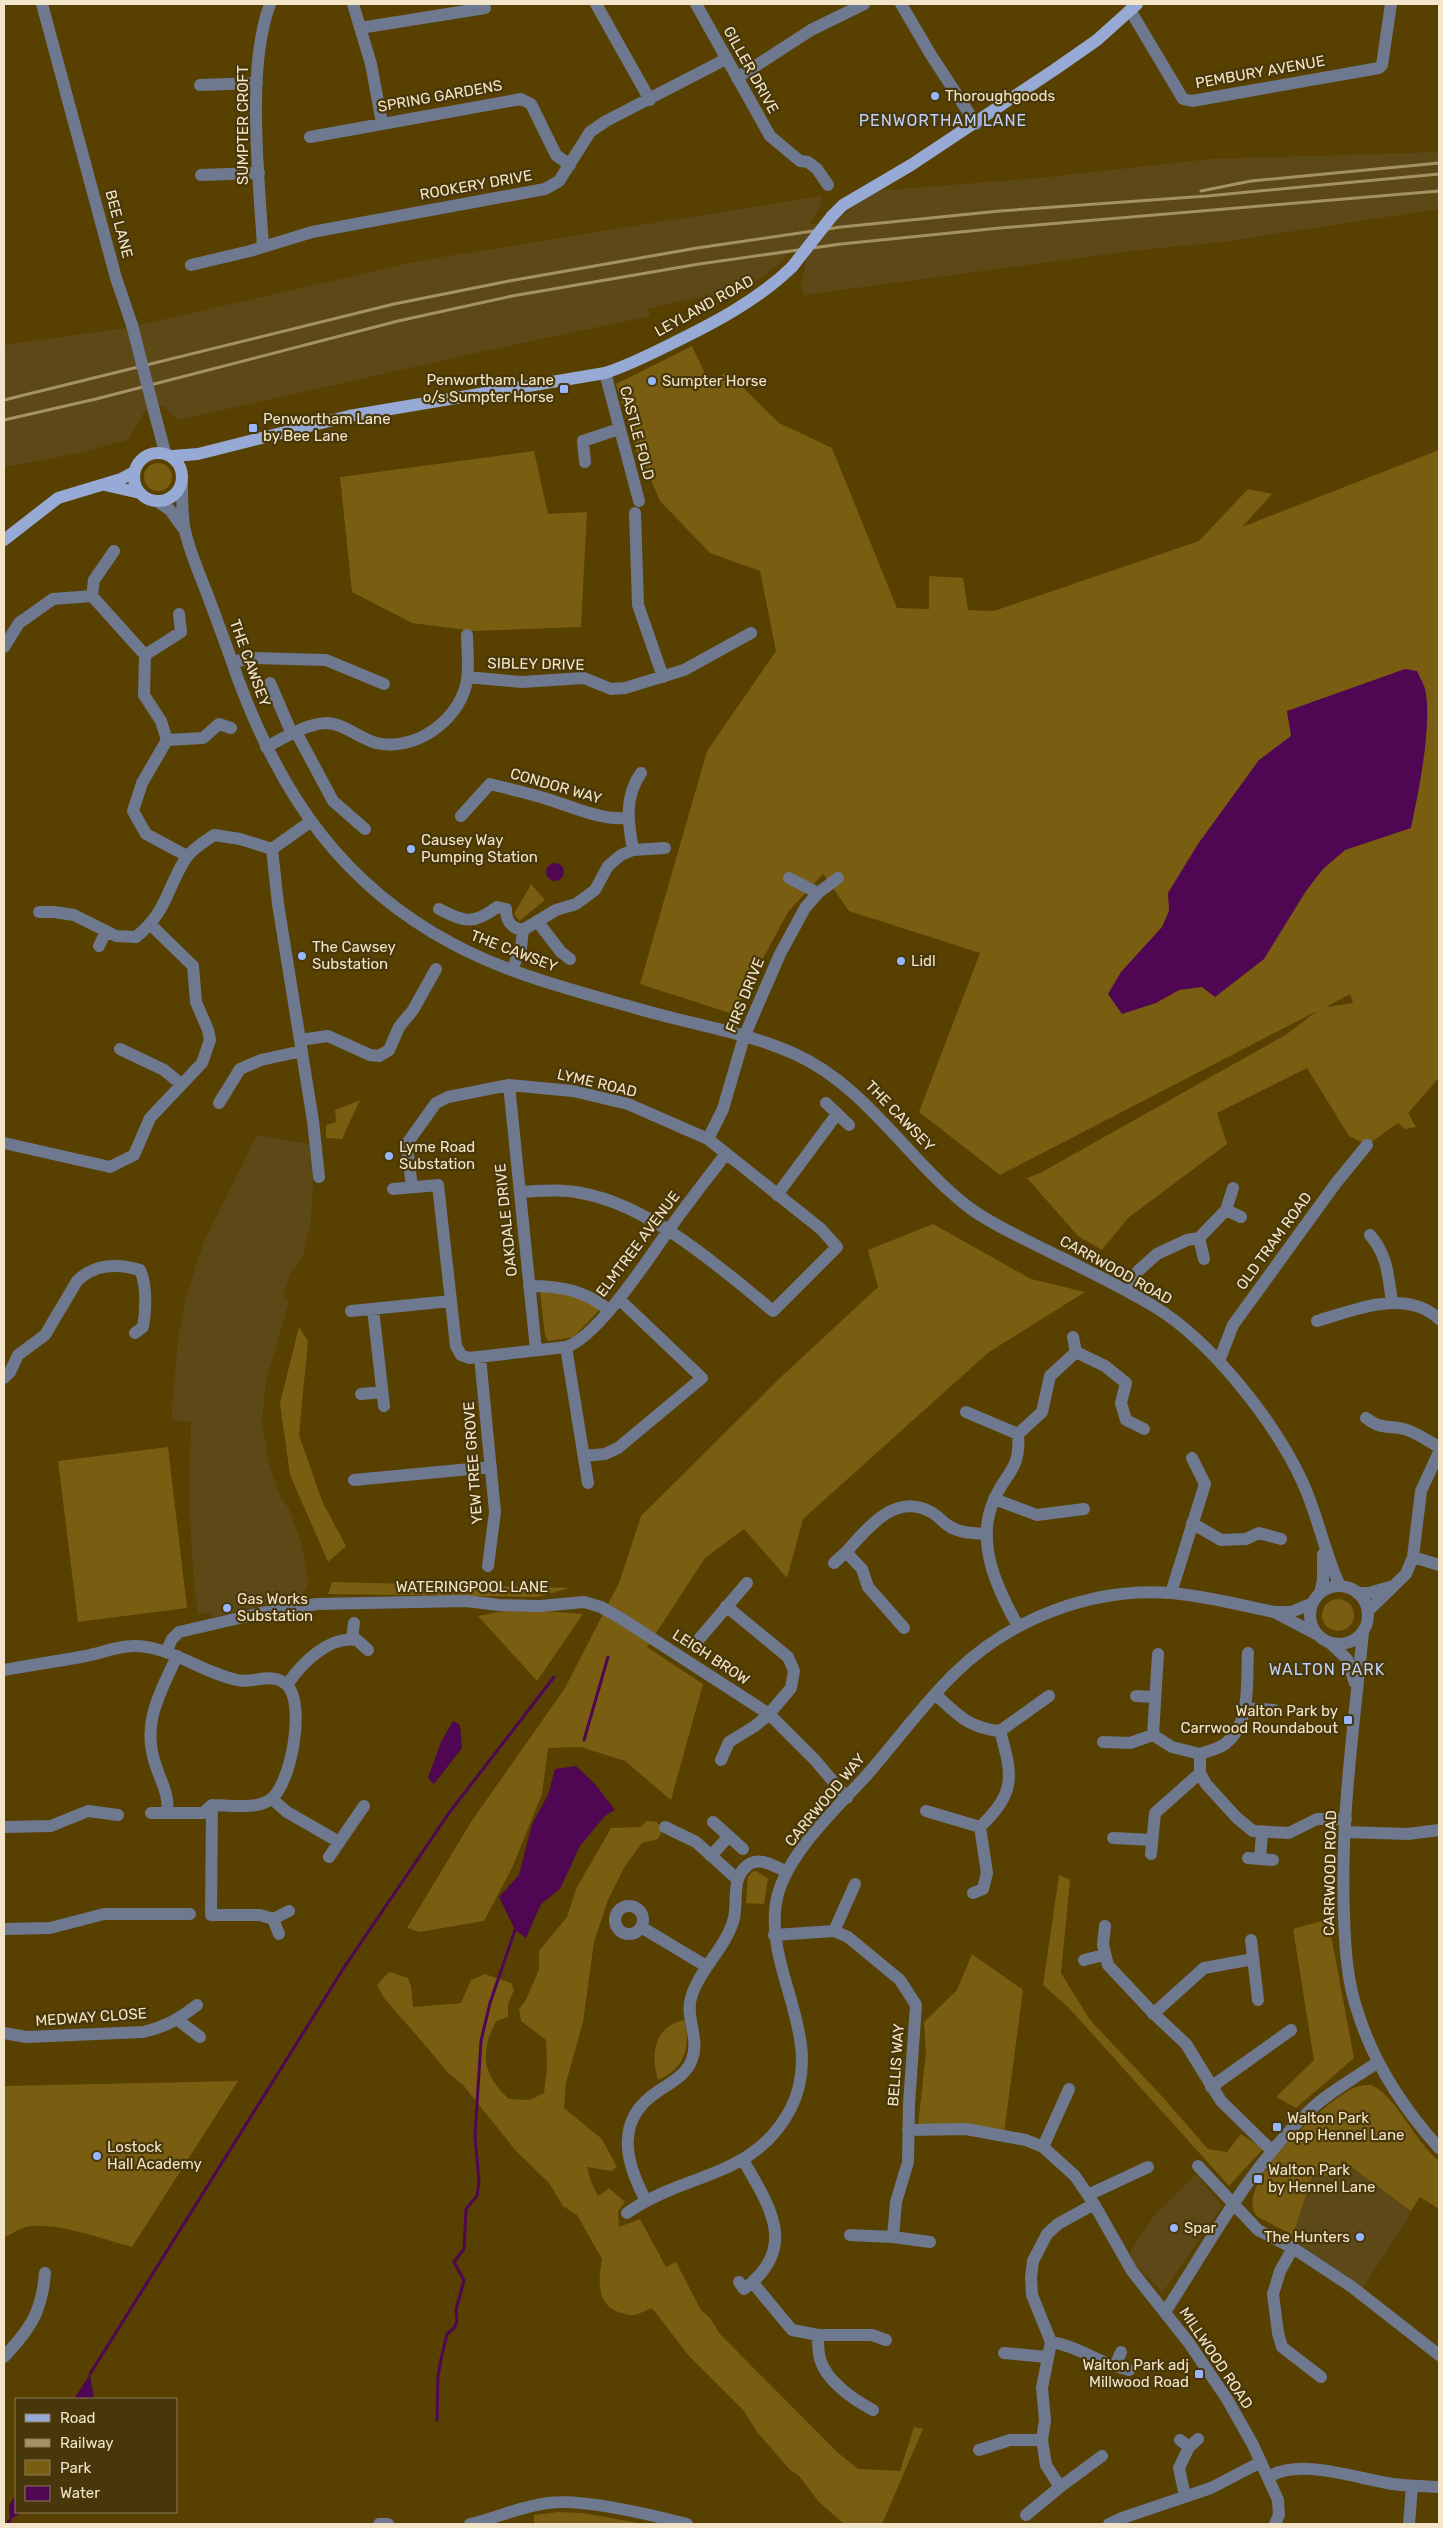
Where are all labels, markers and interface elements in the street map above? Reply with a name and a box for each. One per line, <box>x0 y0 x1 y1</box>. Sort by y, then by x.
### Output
street label: GILLER DRIVE <box>720 23 782 117</box>
street label: PEMBURY AVENUE <box>1194 52 1326 92</box>
street label: SUMPTER CROFT <box>234 65 252 185</box>
street label: SPRING GARDENS <box>376 76 504 116</box>
place label: Thoroughgoods <box>945 87 1056 105</box>
marker: Thoroughgoods <box>929 90 941 102</box>
district label: PENWORTHAM LANE <box>859 111 1027 130</box>
street label: ROOKERY DRIVE <box>418 166 534 204</box>
street label: BEE LANE <box>101 188 137 260</box>
street label: LEYLAND ROAD <box>651 271 757 341</box>
place label: Penwortham Lane o/s Sumpter Horse <box>423 371 554 406</box>
place label: Sumpter Horse <box>662 372 767 390</box>
marker: Sumpter Horse <box>646 375 658 387</box>
marker: Penwortham Lane o/s Sumpter Horse <box>558 383 570 395</box>
street label: CASTLE FOLD <box>616 384 658 482</box>
place label: Penwortham Lane by Bee Lane <box>263 410 391 445</box>
marker: Penwortham Lane by Bee Lane <box>247 422 259 434</box>
street label: THE CAWSEY <box>226 617 274 709</box>
street label: SIBLEY DRIVE <box>487 654 585 674</box>
street label: CONDOR WAY <box>508 764 604 808</box>
place label: Causey Way Pumping Station <box>421 831 538 866</box>
marker: Causey Way Pumping Station <box>405 843 417 855</box>
street label: THE CAWSEY <box>468 926 560 976</box>
place label: The Cawsey Substation <box>312 938 396 973</box>
marker: The Cawsey Substation <box>296 950 308 962</box>
place label: Lidl <box>911 952 936 970</box>
street label: FIRS DRIVE <box>722 955 768 1035</box>
marker: Lidl <box>895 955 907 967</box>
street label: LYME ROAD <box>555 1065 639 1101</box>
street label: THE CAWSEY <box>862 1077 939 1155</box>
place label: Lyme Road Substation <box>399 1138 475 1173</box>
marker: Lyme Road Substation <box>383 1150 395 1162</box>
street label: OAKDALE DRIVE <box>491 1163 521 1277</box>
street label: ELMTREE AVENUE <box>592 1188 684 1300</box>
street label: OLD TRAM ROAD <box>1232 1189 1316 1293</box>
street label: CARRWOOD ROAD <box>1057 1232 1175 1308</box>
street label: YEW TREE GROVE <box>460 1401 486 1525</box>
street label: WATERINGPOOL LANE <box>396 1578 548 1596</box>
place label: Gas Works Substation <box>237 1590 313 1625</box>
marker: Gas Works Substation <box>221 1602 233 1614</box>
street label: LEIGH BROW <box>669 1625 753 1689</box>
district label: WALTON PARK <box>1269 1660 1385 1679</box>
place label: Walton Park by Carrwood Roundabout <box>1181 1702 1338 1737</box>
marker: Walton Park by Carrwood Roundabout <box>1342 1714 1354 1726</box>
street label: CARRWOOD WAY <box>781 1750 869 1850</box>
street label: CARRWOOD ROAD <box>1320 1810 1340 1936</box>
street label: MEDWAY CLOSE <box>35 2004 147 2030</box>
street label: BELLIS WAY <box>884 2023 908 2107</box>
place label: Walton Park opp Hennel Lane <box>1287 2109 1404 2144</box>
marker: Walton Park opp Hennel Lane <box>1271 2121 1283 2133</box>
place label: Lostock Hall Academy <box>107 2138 202 2173</box>
marker: Lostock Hall Academy <box>91 2150 103 2162</box>
place label: Walton Park by Hennel Lane <box>1268 2161 1375 2196</box>
marker: Walton Park by Hennel Lane <box>1252 2173 1264 2185</box>
place label: Spar <box>1184 2219 1217 2237</box>
marker: Spar <box>1168 2222 1180 2234</box>
place label: The Hunters <box>1264 2228 1350 2246</box>
marker: The Hunters <box>1354 2231 1366 2243</box>
street label: MILLWOOD ROAD <box>1175 2304 1257 2412</box>
place label: Walton Park adj Millwood Road <box>1082 2356 1189 2391</box>
marker: Walton Park adj Millwood Road <box>1193 2368 1205 2380</box>
legend <box>15 2398 178 2513</box>
text: Road <box>60 2409 96 2427</box>
text: Railway <box>60 2434 114 2452</box>
text: Park <box>60 2459 91 2477</box>
text: Water <box>60 2484 100 2502</box>

